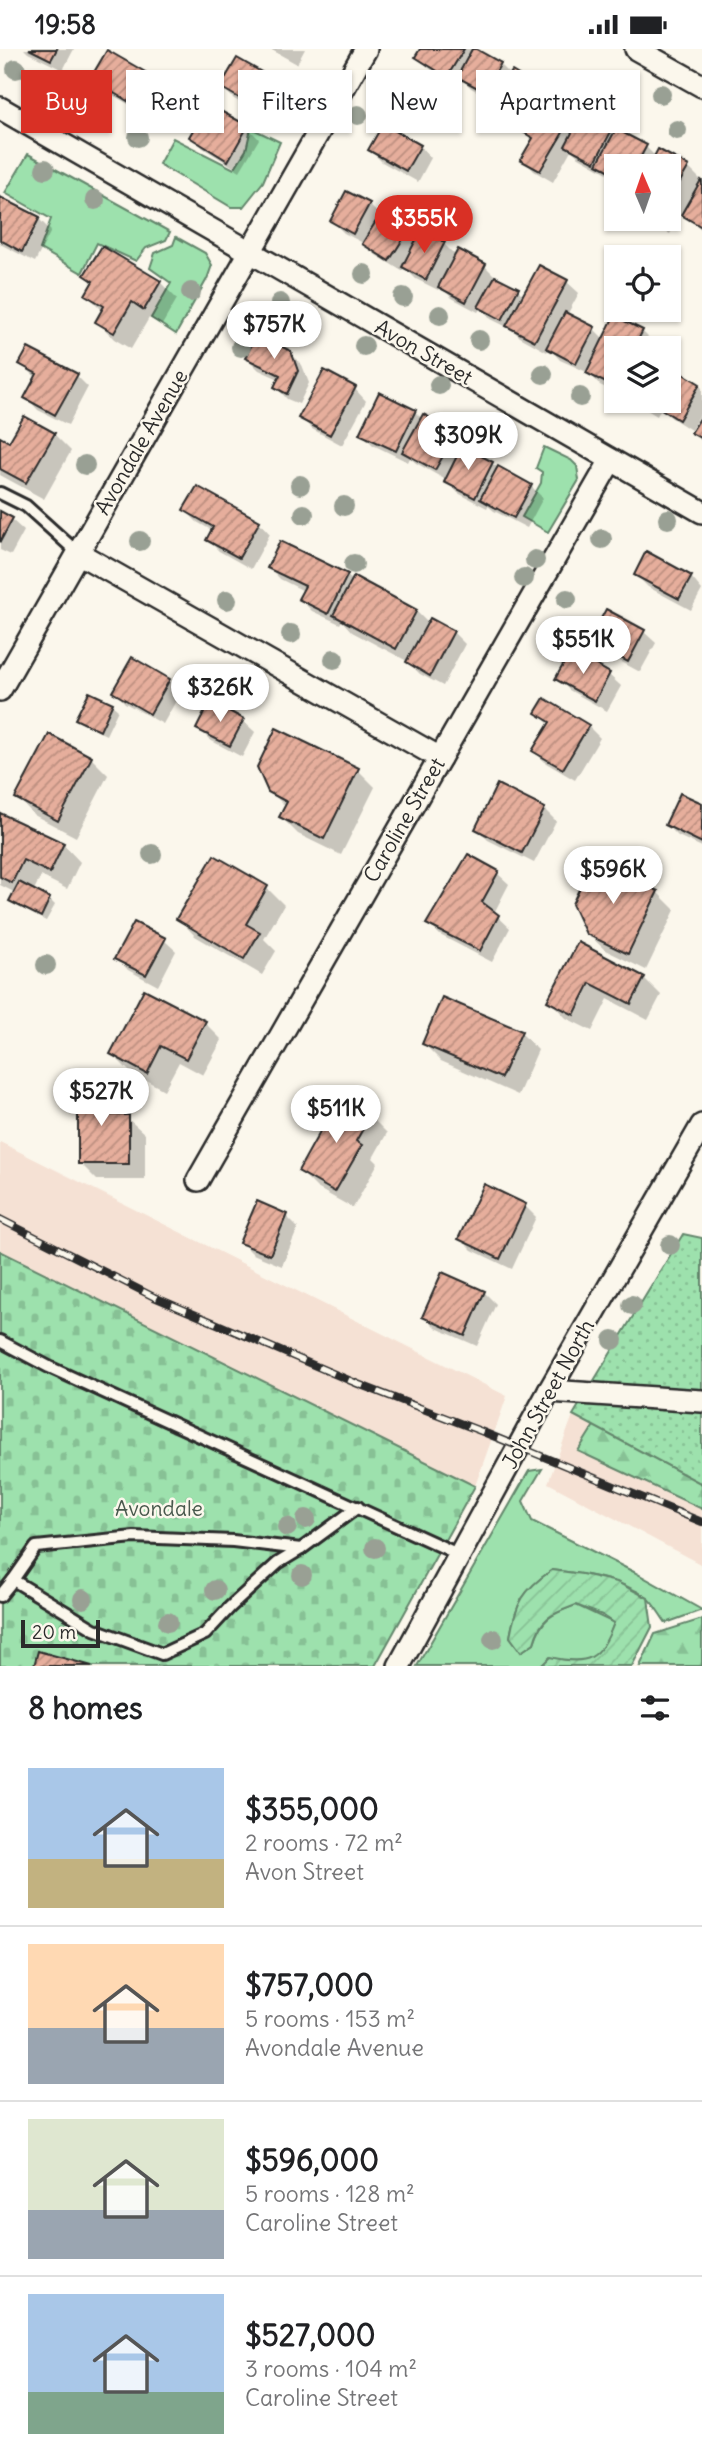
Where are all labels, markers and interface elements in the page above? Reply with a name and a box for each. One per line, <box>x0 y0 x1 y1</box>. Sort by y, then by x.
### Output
text: 19:58 <box>35 8 96 41</box>
chip: Buy <box>21 70 112 133</box>
chip: Rent <box>126 70 224 133</box>
chip: Filters <box>238 70 352 133</box>
chip: New <box>366 70 462 133</box>
chip: Apartment <box>476 70 640 133</box>
north arrow <box>604 154 681 231</box>
map controls <box>604 154 681 413</box>
pin: $355K <box>375 195 473 255</box>
text: $355K <box>391 203 457 232</box>
button: locate <box>604 245 681 322</box>
pin: $757K <box>225 301 323 361</box>
text: $757K <box>243 309 305 338</box>
street label: Avon Street <box>370 313 478 391</box>
button: layers <box>604 336 681 413</box>
street label: Avondale Avenue <box>88 365 194 519</box>
pin: $309K <box>419 413 517 472</box>
text: $309K <box>434 420 502 449</box>
pin: $551K <box>534 617 632 676</box>
text: $551K <box>552 624 614 653</box>
pin: $326K <box>171 665 269 724</box>
text: $326K <box>187 672 253 701</box>
street label: Caroline Street <box>357 753 451 887</box>
pin: $596K <box>564 847 662 906</box>
text: $596K <box>580 854 646 883</box>
pin: $527K <box>52 1069 150 1128</box>
text: $527K <box>69 1076 133 1105</box>
pin: $511K <box>287 1085 385 1145</box>
text: $511K <box>307 1093 365 1122</box>
street label: John Street North <box>496 1315 600 1473</box>
park label: Avondale <box>115 1495 203 1522</box>
scale bar <box>21 1617 100 1649</box>
text: 20 m <box>32 1620 76 1644</box>
text: 8 homes <box>28 1689 143 1727</box>
icon: filters <box>636 1689 674 1727</box>
text: $355,000 <box>245 1790 379 1828</box>
icon: home <box>84 1796 168 1880</box>
text: 2 rooms · 72 m² <box>245 1828 403 1857</box>
text: Avon Street <box>245 1857 364 1886</box>
text: $757,000 <box>245 1966 374 2004</box>
icon: home <box>84 1972 168 2056</box>
text: 5 rooms · 153 m² <box>245 2004 415 2033</box>
text: Avondale Avenue <box>245 2033 424 2062</box>
text: $596,000 <box>245 2141 379 2179</box>
icon: home <box>84 2147 168 2231</box>
text: 5 rooms · 128 m² <box>245 2179 415 2208</box>
text: Caroline Street <box>245 2208 398 2237</box>
text: $527,000 <box>245 2316 376 2354</box>
icon: home <box>84 2322 168 2406</box>
text: 3 rooms · 104 m² <box>245 2354 417 2383</box>
text: Caroline Street <box>245 2383 398 2412</box>

